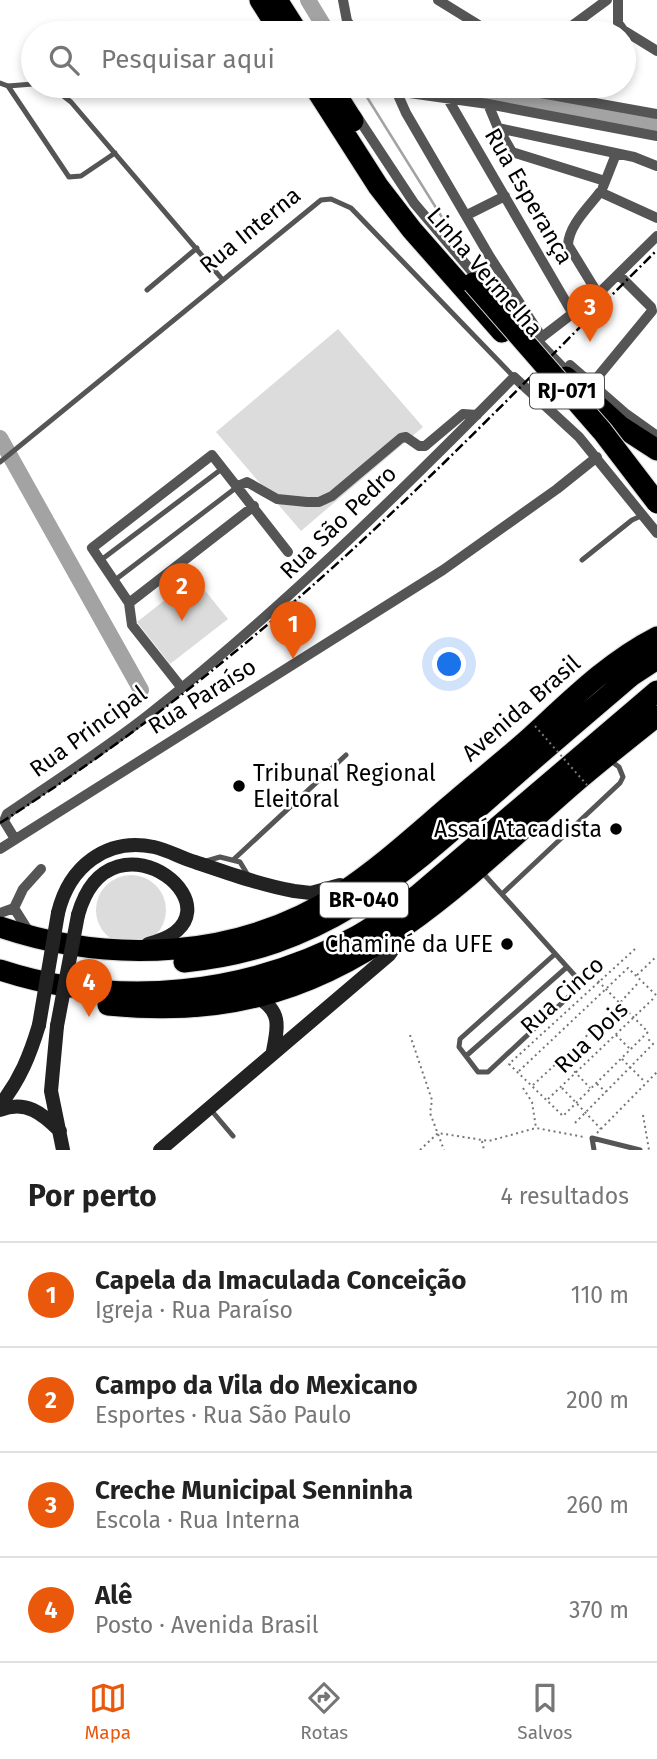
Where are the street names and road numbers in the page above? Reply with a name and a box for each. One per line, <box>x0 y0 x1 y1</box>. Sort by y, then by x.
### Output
street label: Rua Esperança <box>479 123 579 269</box>
street label: Rua Interna <box>194 181 306 279</box>
street label: Linha Vermelha <box>421 202 549 342</box>
road number: RJ-071 <box>530 374 604 408</box>
street label: Rua São Pedro <box>274 459 402 585</box>
street label: Avenida Brasil <box>456 649 586 767</box>
street label: Rua Paraíso <box>143 652 261 740</box>
street label: Rua Principal <box>24 679 152 783</box>
road number: BR-040 <box>320 883 408 918</box>
street label: Rua Cinco <box>514 950 610 1040</box>
street label: Rua Dois <box>548 995 634 1079</box>

